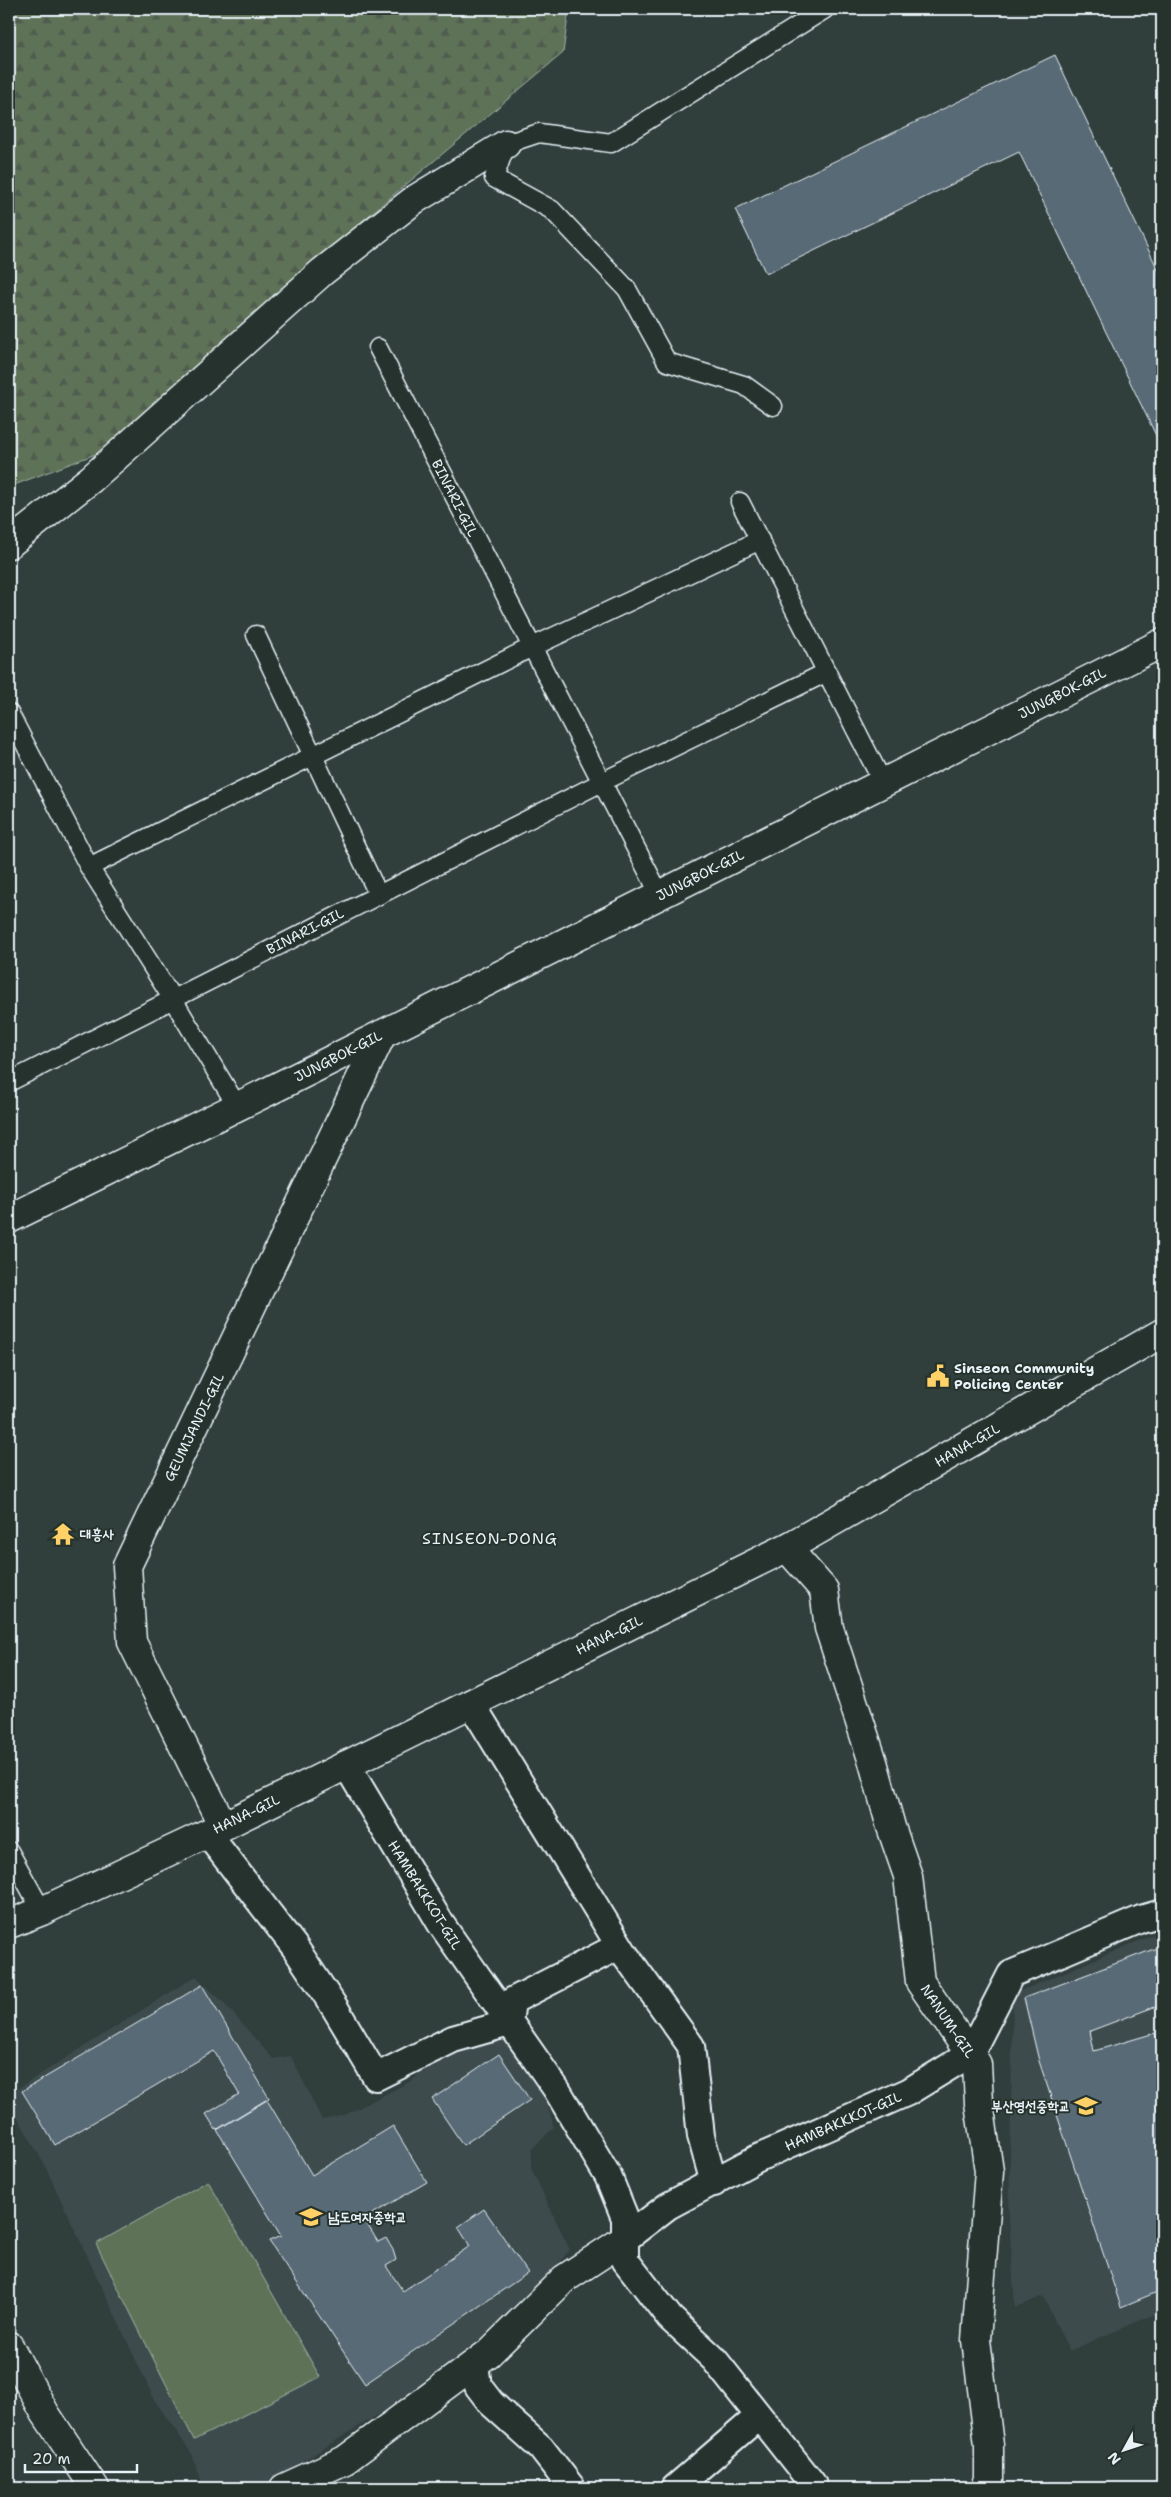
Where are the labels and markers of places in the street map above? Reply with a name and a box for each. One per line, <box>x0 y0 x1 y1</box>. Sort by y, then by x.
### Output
place label: Sinseon Community Policing Center <box>954 1359 1094 1393</box>
public building icon: Sinseon Community Policing Center <box>925 1363 951 1389</box>
temple icon: 대흥사 <box>50 1521 76 1547</box>
place label: 대흥사 <box>79 1525 115 1543</box>
school or university icon: 부산영선중학교 <box>1073 2093 1099 2119</box>
place label: 부산영선중학교 <box>991 2097 1070 2115</box>
school or university icon: 남도여자중학교 <box>298 2204 324 2230</box>
place label: 남도여자중학교 <box>328 2208 407 2226</box>

